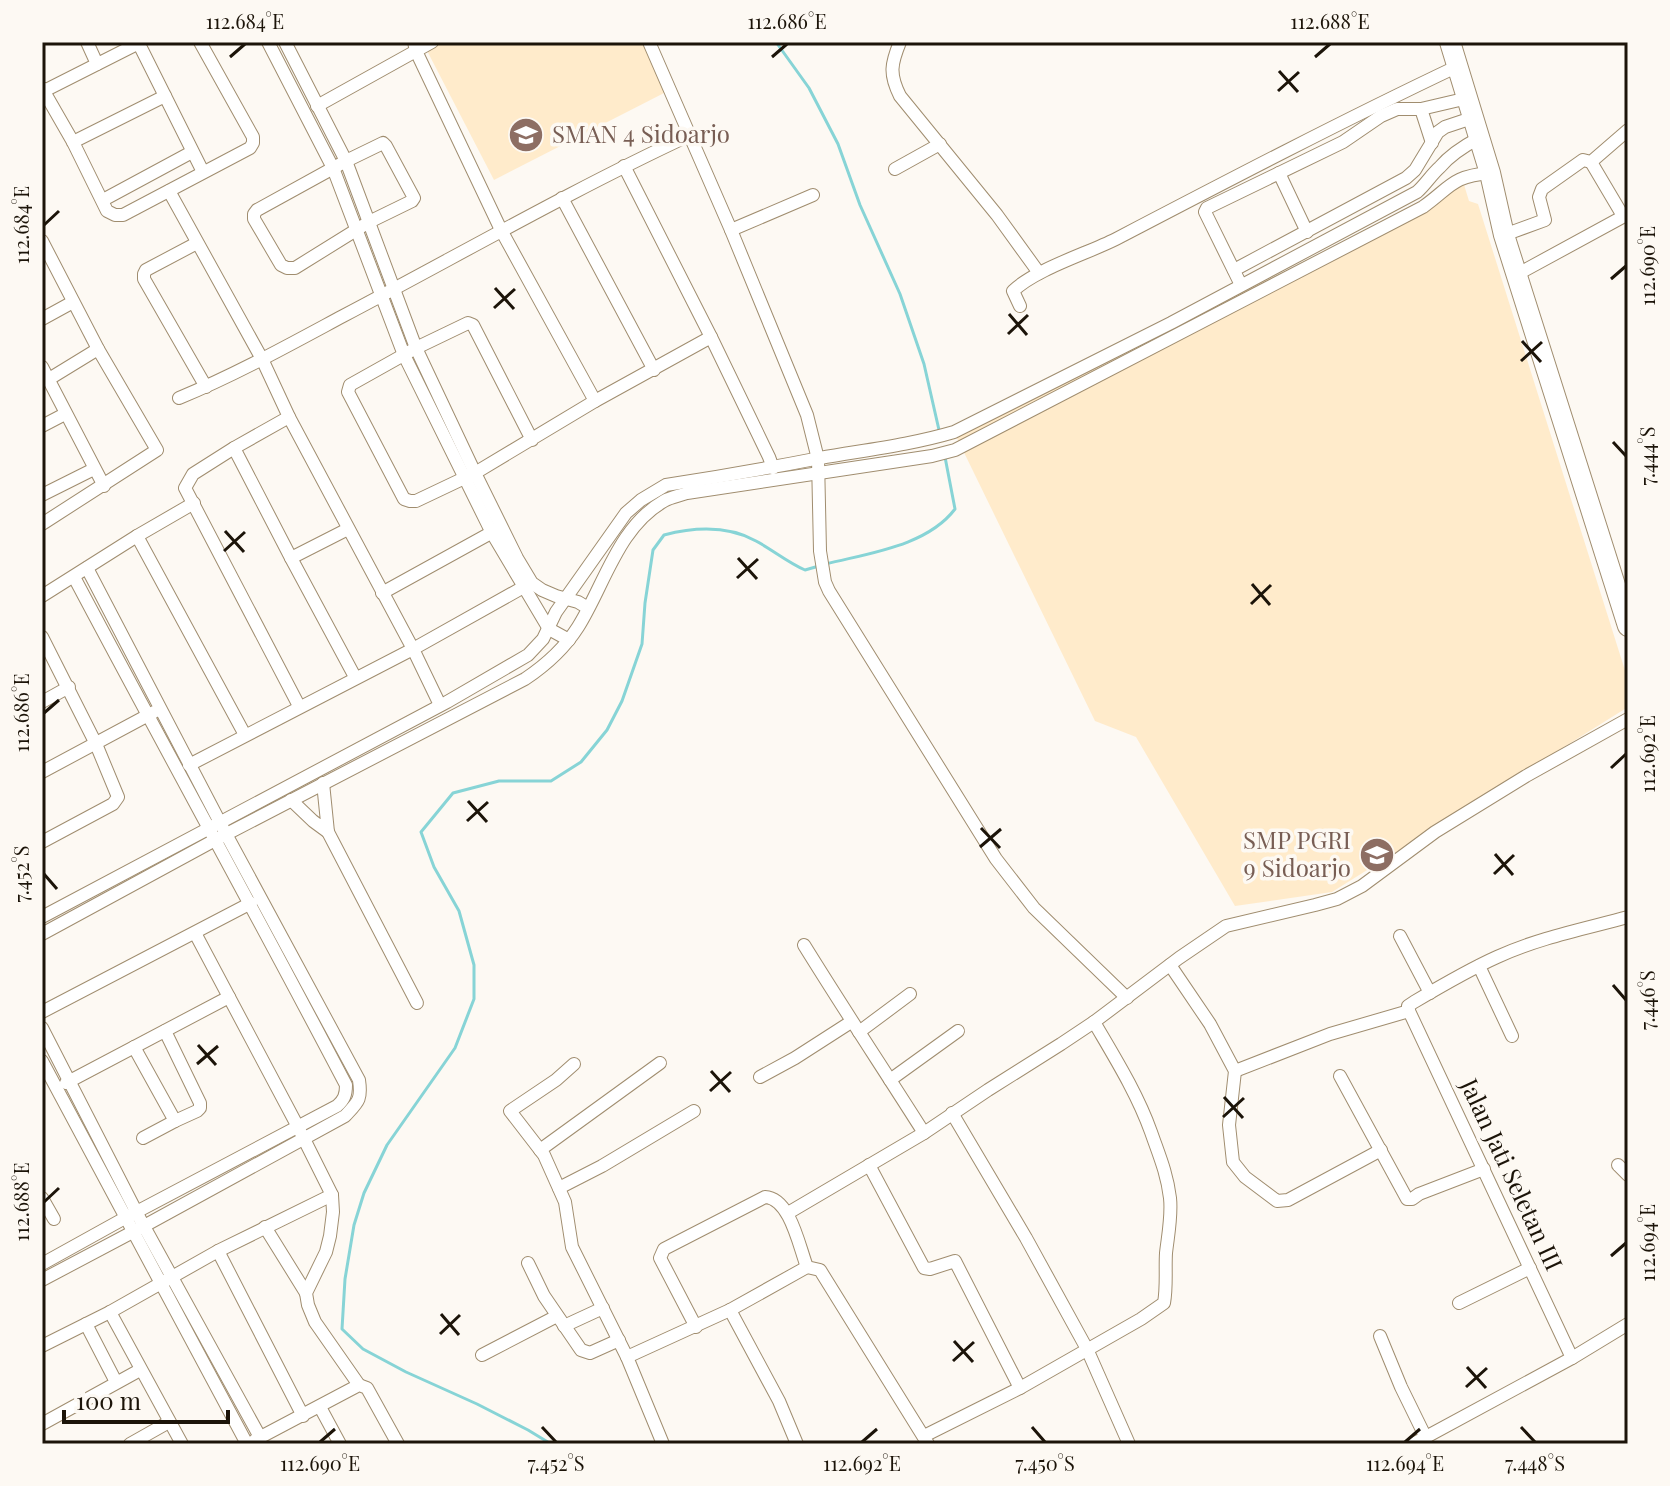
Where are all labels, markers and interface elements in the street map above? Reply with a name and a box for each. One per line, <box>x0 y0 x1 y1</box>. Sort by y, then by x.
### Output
text: 112.684°E <box>206 7 284 34</box>
text: 112.686°E <box>747 7 827 34</box>
text: 112.688°E <box>1290 7 1370 34</box>
school or university icon: SMAN 4 Sidoarjo <box>507 116 545 154</box>
place label: SMAN 4 Sidoarjo <box>552 117 730 149</box>
text: 112.684°E <box>7 186 34 264</box>
text: 112.690°E <box>1633 226 1660 306</box>
text: 7.444°S <box>1633 427 1660 485</box>
text: 112.686°E <box>7 673 34 753</box>
text: 112.692°E <box>1633 715 1660 793</box>
place label: SMP PGRI 9 Sidoarjo <box>1243 823 1351 883</box>
school or university icon: SMP PGRI 9 Sidoarjo <box>1358 836 1396 874</box>
text: 7.452°S <box>7 845 34 903</box>
text: 7.446°S <box>1633 970 1660 1030</box>
street label: Jalan Jati Seletan III <box>1454 1072 1571 1275</box>
text: 112.688°E <box>7 1162 34 1242</box>
text: 112.694°E <box>1633 1204 1660 1282</box>
scale bar <box>64 1374 228 1424</box>
text: 100 m <box>76 1384 141 1416</box>
text: 112.690°E <box>280 1449 360 1476</box>
text: 7.452°S <box>527 1449 585 1476</box>
text: 112.692°E <box>823 1449 901 1476</box>
text: 7.450°S <box>1015 1449 1075 1476</box>
text: 112.694°E <box>1366 1449 1444 1476</box>
text: 7.448°S <box>1505 1449 1565 1476</box>

